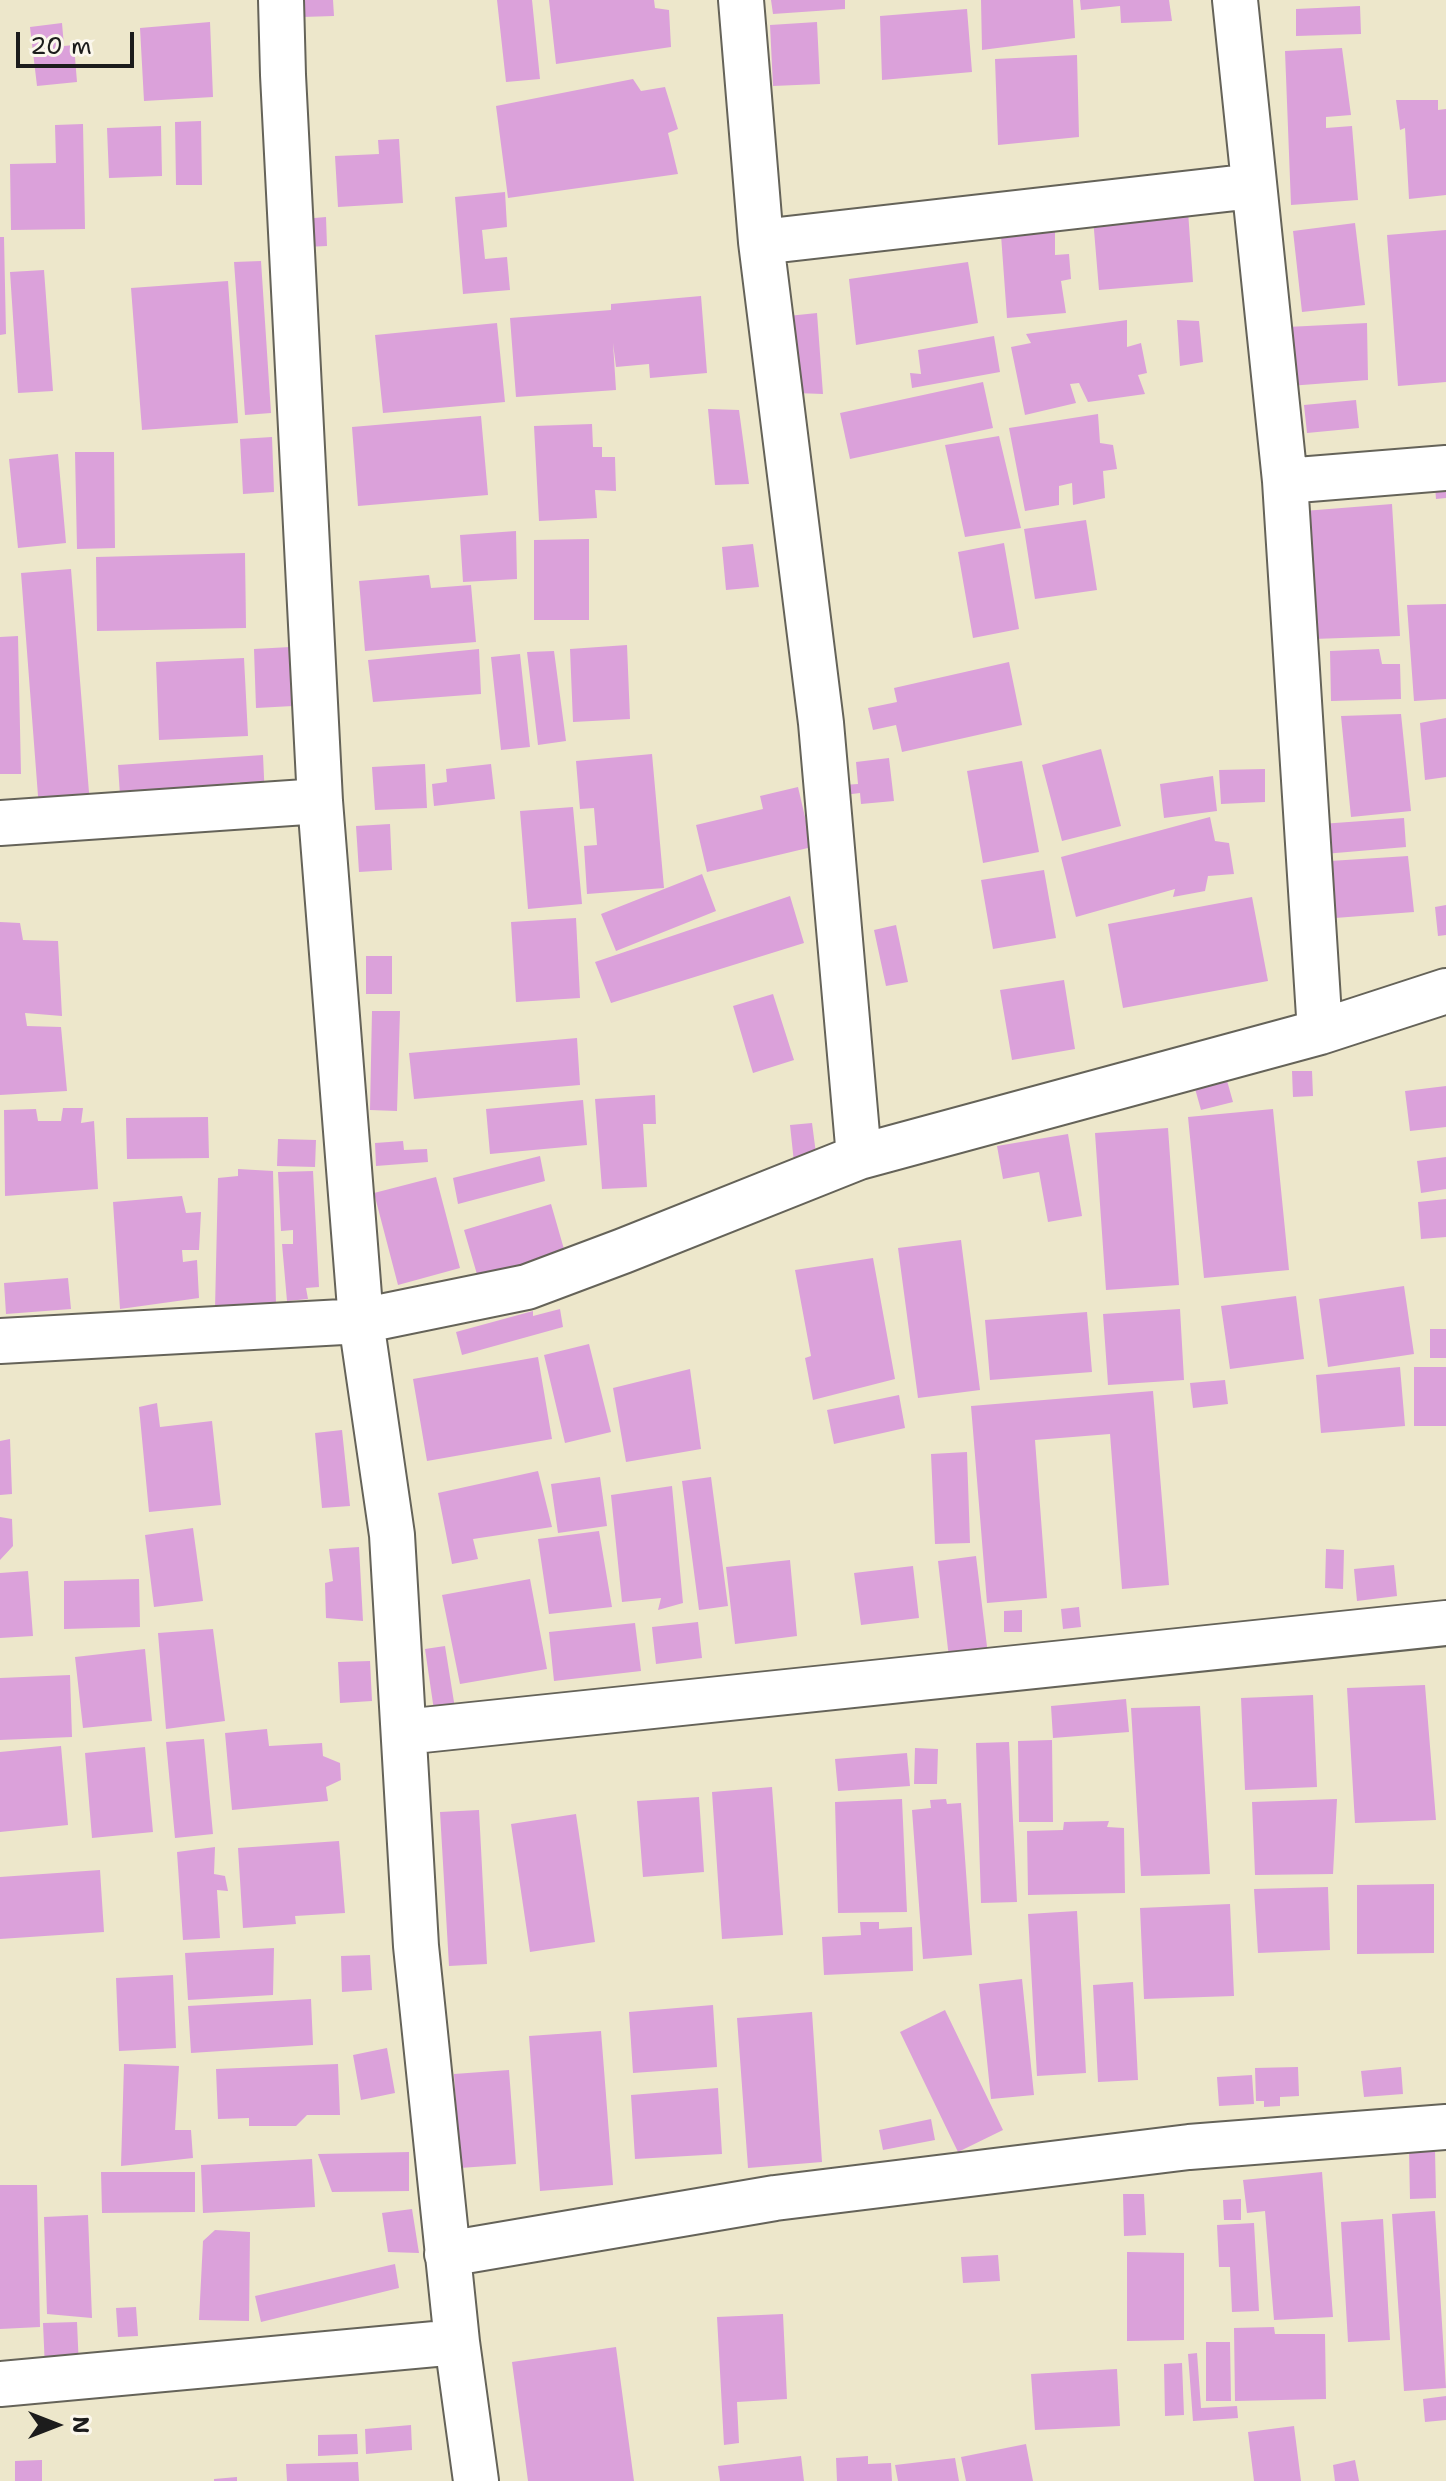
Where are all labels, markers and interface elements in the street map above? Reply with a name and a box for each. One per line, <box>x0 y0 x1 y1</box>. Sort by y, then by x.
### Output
scale bar <box>20 16 138 66</box>
text: 20 m <box>30 30 92 62</box>
north arrow <box>16 2385 96 2465</box>
text: N <box>66 2416 95 2434</box>

